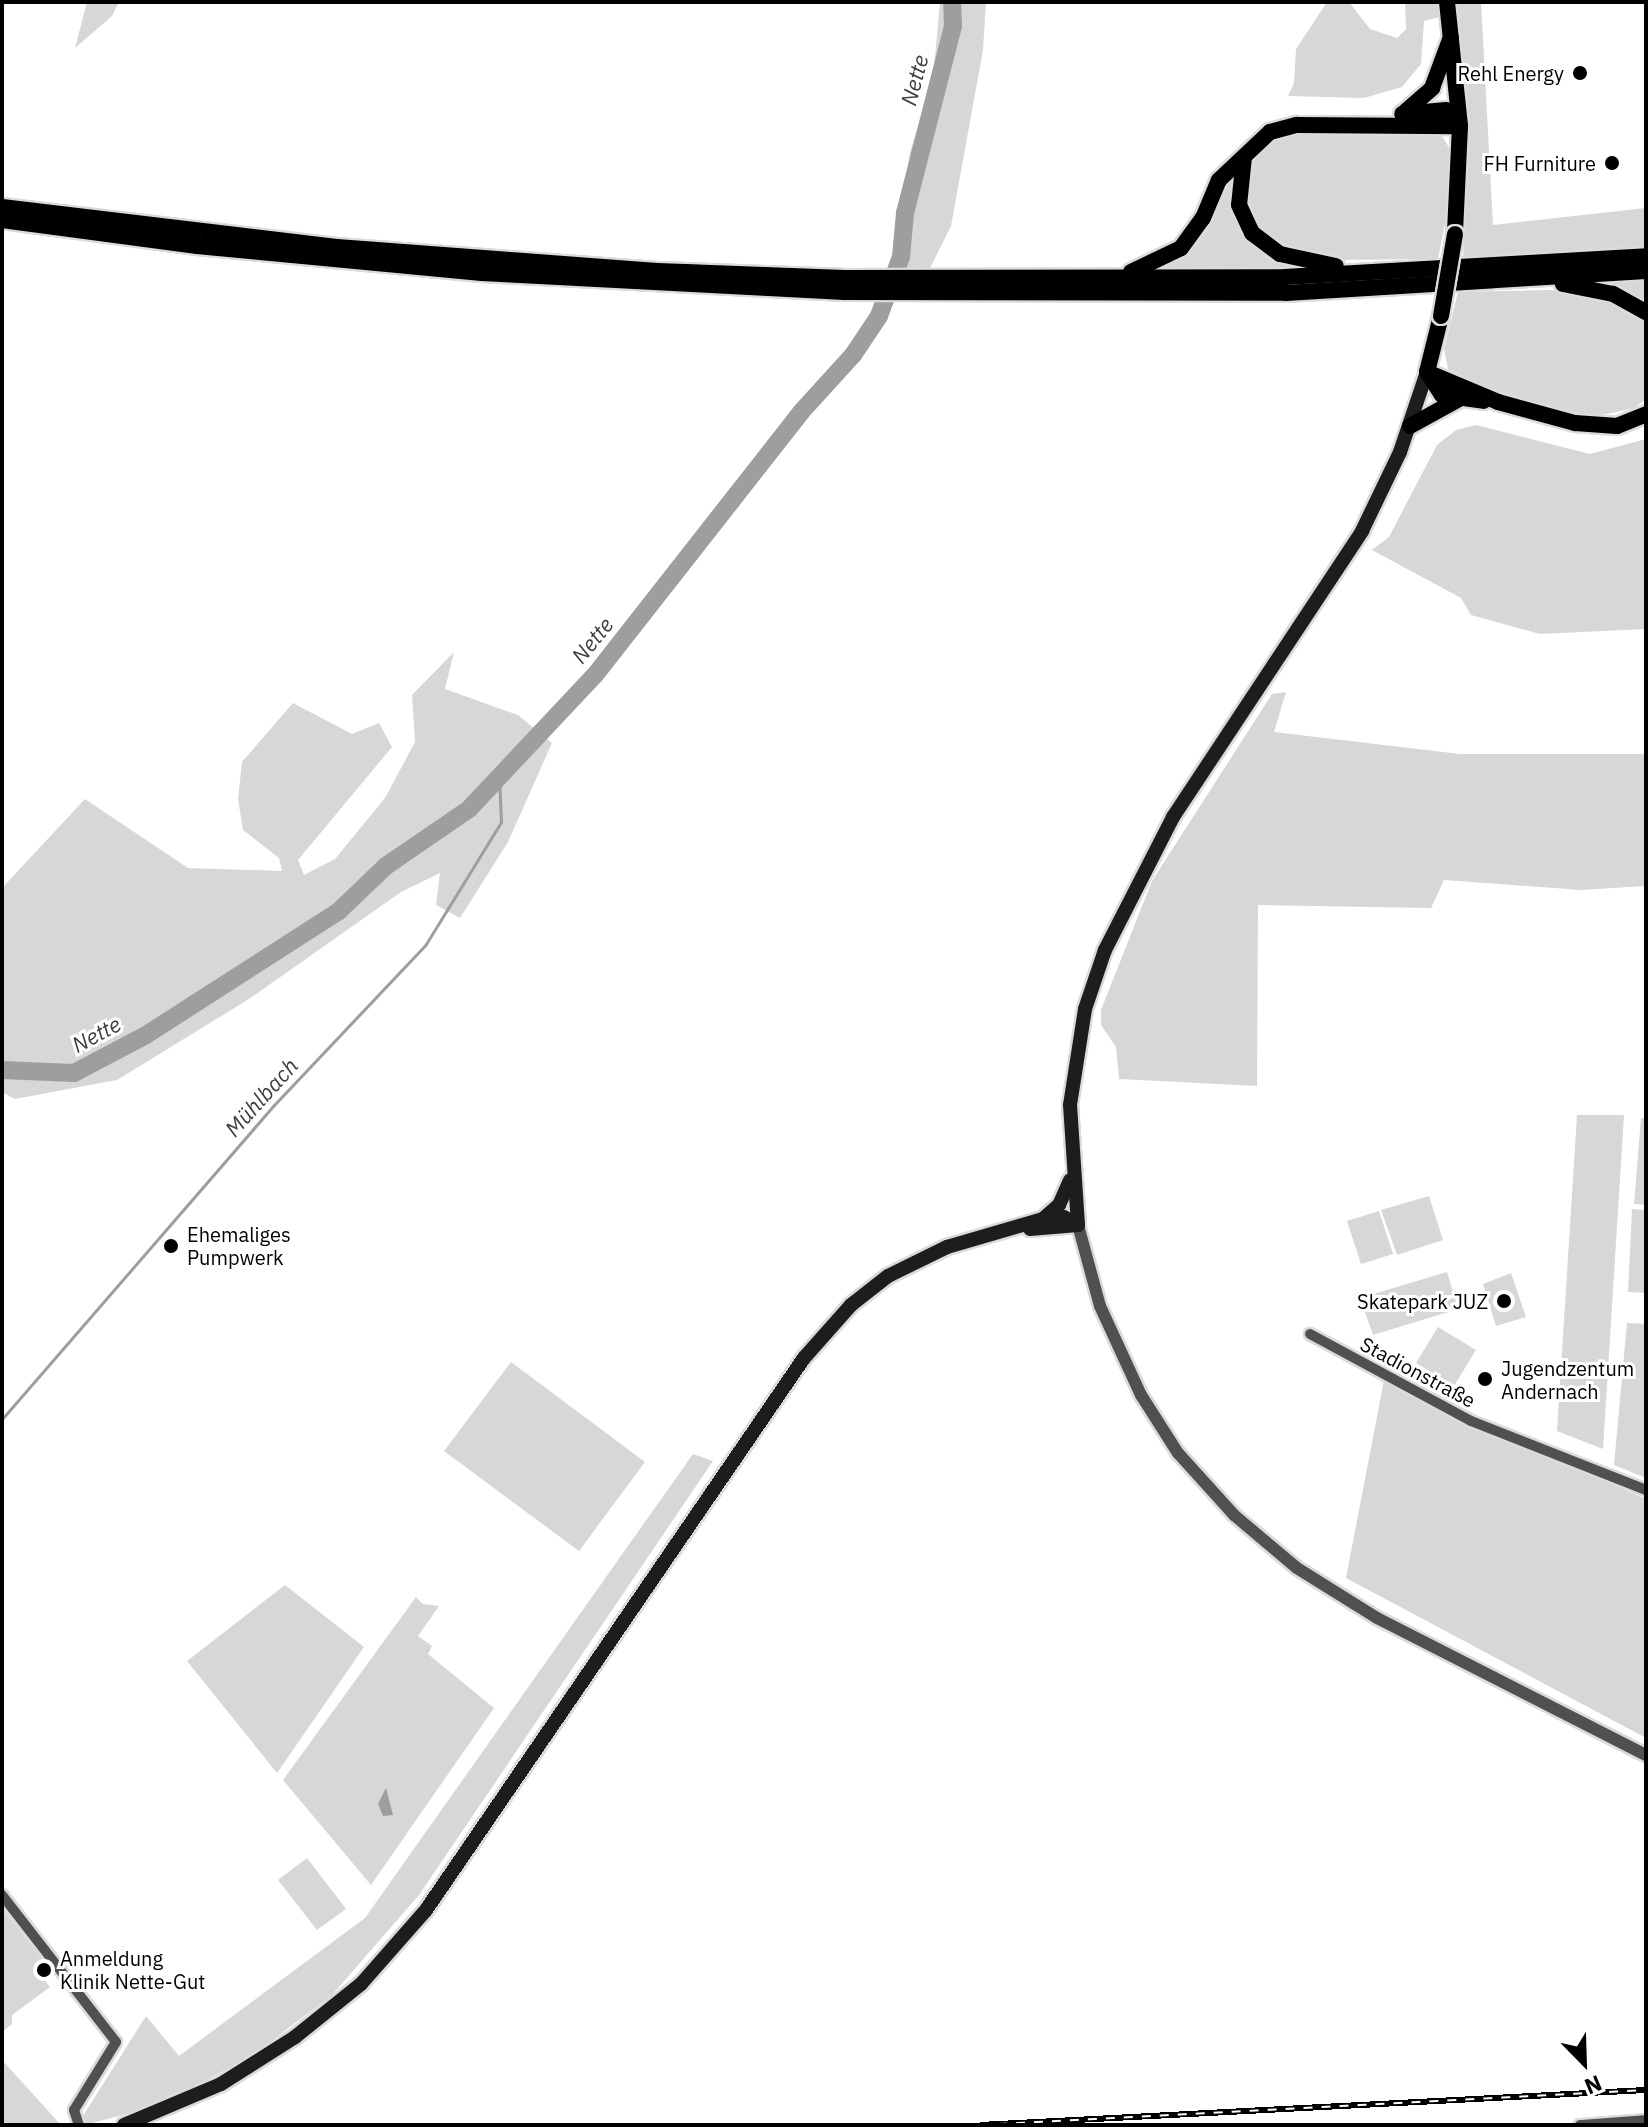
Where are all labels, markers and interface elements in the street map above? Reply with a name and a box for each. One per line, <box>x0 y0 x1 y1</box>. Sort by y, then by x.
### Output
water label: Nette <box>895 52 933 108</box>
place label: Rehl Energy <box>1457 61 1564 85</box>
marker: Rehl Energy <box>1571 64 1589 82</box>
place label: FH Furniture <box>1484 151 1596 175</box>
marker: FH Furniture <box>1603 154 1621 172</box>
water label: Nette <box>566 612 618 668</box>
water label: Nette <box>67 1010 125 1058</box>
water label: Mühlbach <box>219 1052 303 1142</box>
place label: Ehemaliges Pumpwerk <box>187 1222 291 1269</box>
marker: Ehemaliges Pumpwerk <box>162 1237 180 1255</box>
place label: Skatepark JUZ <box>1357 1289 1488 1313</box>
marker: Skatepark JUZ <box>1495 1292 1513 1310</box>
street label: Stadionstraße <box>1356 1332 1480 1412</box>
place label: Jugendzentum Andernach <box>1501 1356 1634 1403</box>
marker: Jugendzentum Andernach <box>1476 1370 1494 1388</box>
place label: Anmeldung Klinik Nette-Gut <box>60 1946 205 1993</box>
marker: Anmeldung Klinik Nette-Gut <box>35 1961 53 1979</box>
north arrow <box>1544 2023 1624 2103</box>
text: N <box>1581 2069 1607 2102</box>

